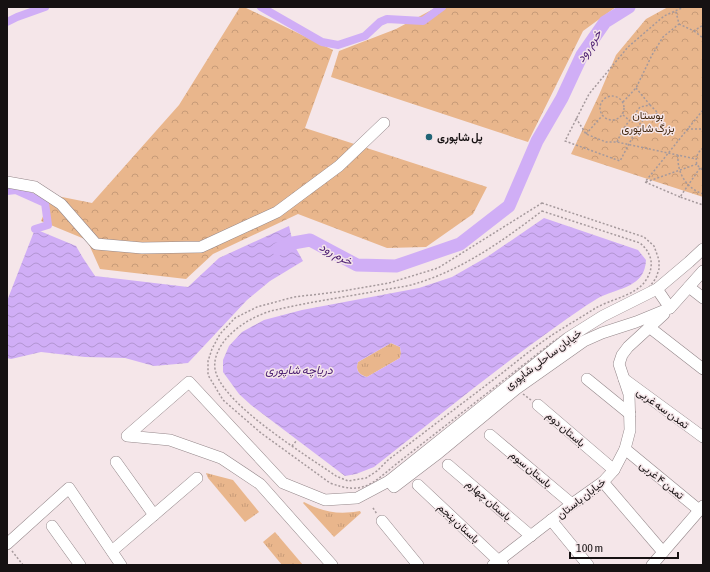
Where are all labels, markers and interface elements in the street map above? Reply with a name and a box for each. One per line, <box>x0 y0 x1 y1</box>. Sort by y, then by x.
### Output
water label: خرم رود <box>573 26 606 65</box>
park label: بوستان بزرگ شاپوری <box>621 109 675 136</box>
place label: پل شاپوری <box>437 131 483 145</box>
marker: پل شاپوری <box>424 132 434 142</box>
water label: خرم رود <box>317 239 356 270</box>
street label: خیابان ساحلی شاپوری <box>503 326 585 393</box>
water label: دریاچه شاپوری <box>265 363 333 378</box>
street label: تمدن سه غربی <box>634 385 692 432</box>
street label: باستان دوم <box>543 409 588 451</box>
street label: باستان سوم <box>506 448 554 492</box>
street label: تمدن ۴ غربی <box>637 459 687 503</box>
street label: خیابان باستان <box>554 475 608 522</box>
street label: باستان چهارم <box>463 477 514 524</box>
street label: باستان پنجم <box>434 501 482 547</box>
scale bar <box>570 534 678 560</box>
text: 100 m <box>576 541 603 555</box>

